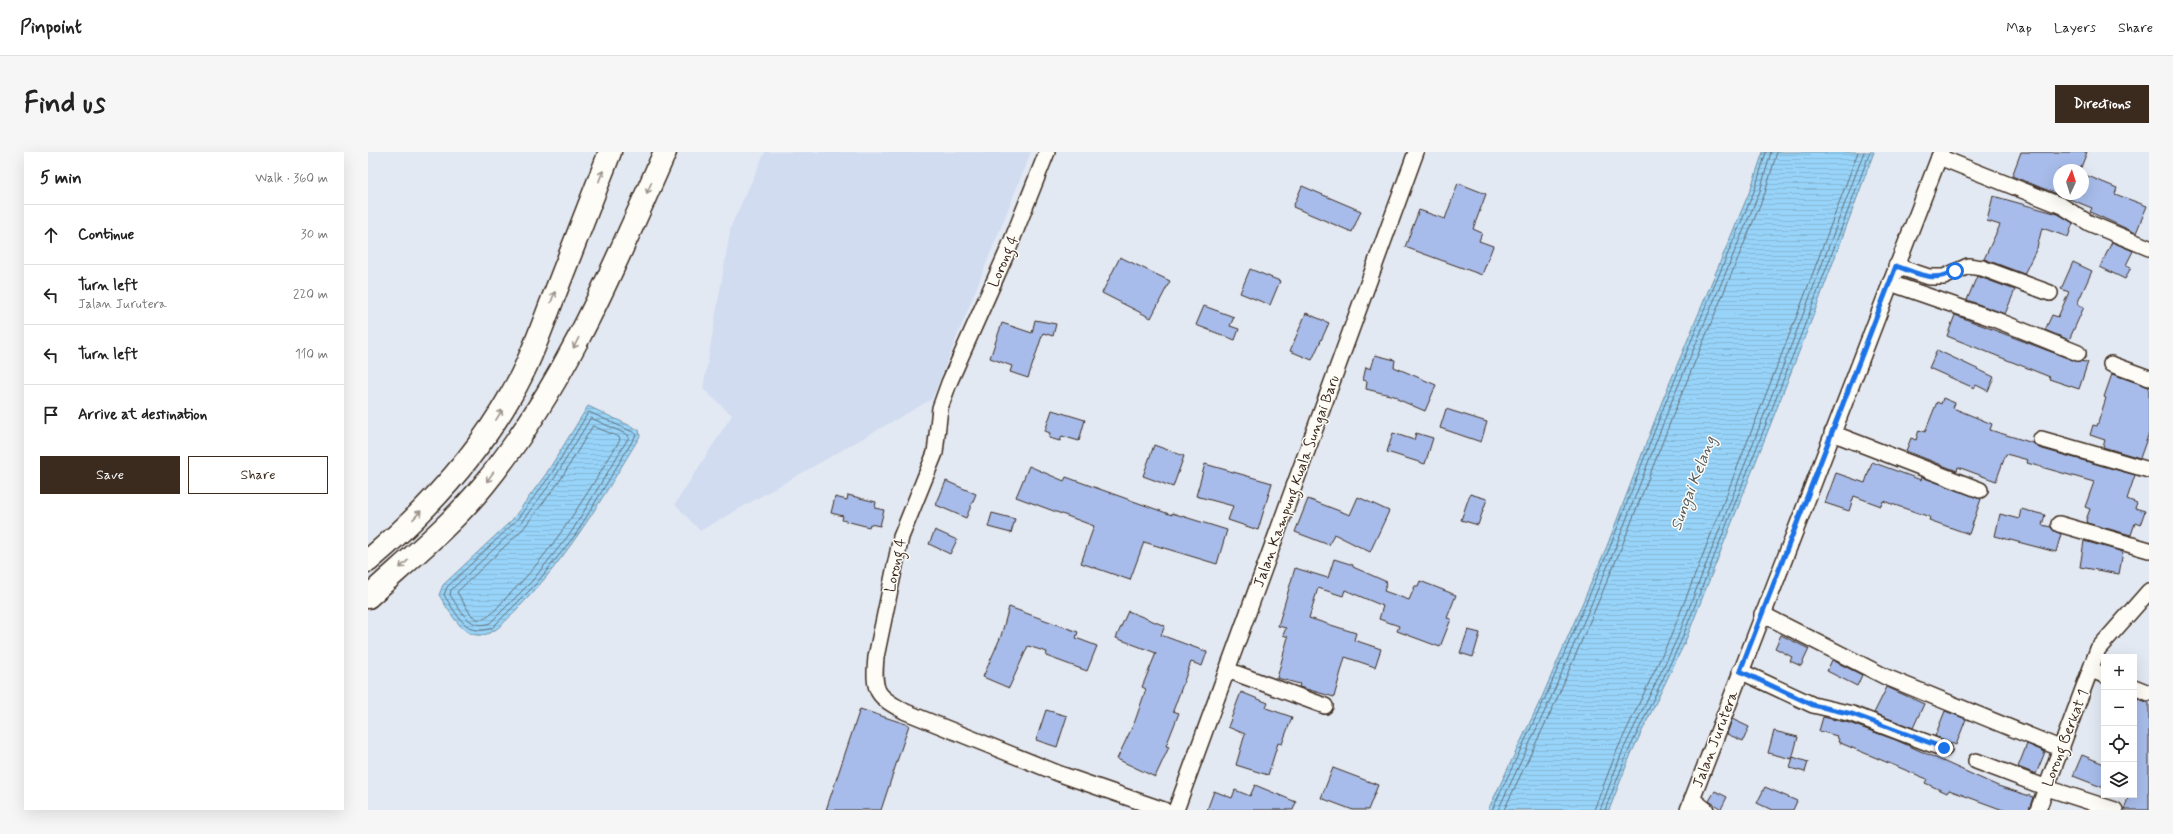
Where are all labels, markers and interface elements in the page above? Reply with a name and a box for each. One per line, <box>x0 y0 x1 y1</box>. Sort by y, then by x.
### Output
text: Pinpoint <box>20 15 82 40</box>
text: Map <box>2006 19 2032 37</box>
text: Layers <box>2054 19 2096 37</box>
text: Share <box>2118 19 2153 37</box>
button: Directions <box>2055 85 2149 123</box>
text: Find us <box>24 86 105 123</box>
north arrow <box>2053 164 2089 200</box>
text: 5 min <box>40 167 82 189</box>
text: Walk · 360 m <box>255 170 328 187</box>
one-way arrow <box>597 171 605 183</box>
one-way arrow <box>645 181 652 193</box>
icon: ahead <box>40 224 62 246</box>
text: Continue <box>78 225 134 245</box>
text: 30 m <box>301 226 328 243</box>
street label: Lorong 4 <box>984 232 1025 291</box>
route start <box>1946 262 1964 280</box>
text: Turn left <box>78 276 138 296</box>
icon: left <box>40 284 62 306</box>
text: 220 m <box>293 286 328 303</box>
one-way arrow <box>550 292 558 304</box>
text: Jalan Jurutera <box>78 296 167 313</box>
one-way arrow <box>572 337 579 349</box>
icon: left <box>40 344 62 366</box>
text: Turn left <box>78 345 138 365</box>
text: 110 m <box>295 346 328 363</box>
street label: Jalan Kampung Kuala Sungai Baru <box>1249 372 1346 591</box>
icon: arrive <box>40 404 62 426</box>
text: Arrive at destination <box>78 405 207 425</box>
one-way arrow <box>495 410 503 421</box>
water label: Sungai Kelang <box>1666 432 1723 534</box>
button: Save <box>40 456 180 494</box>
button: Share <box>188 456 328 494</box>
one-way arrow <box>485 471 494 482</box>
one-way arrow <box>412 511 421 521</box>
street label: Lorong 4 <box>880 536 913 594</box>
one-way arrow <box>399 559 409 569</box>
map controls <box>2101 654 2137 798</box>
button: + <box>2101 654 2137 690</box>
street label: Jalan Jurutera <box>1688 687 1744 791</box>
street label: Lorong Berkat 1 <box>2038 687 2095 790</box>
button: − <box>2101 690 2137 726</box>
button: locate <box>2101 726 2137 762</box>
route end <box>1935 739 1953 757</box>
button: layers <box>2101 762 2137 798</box>

